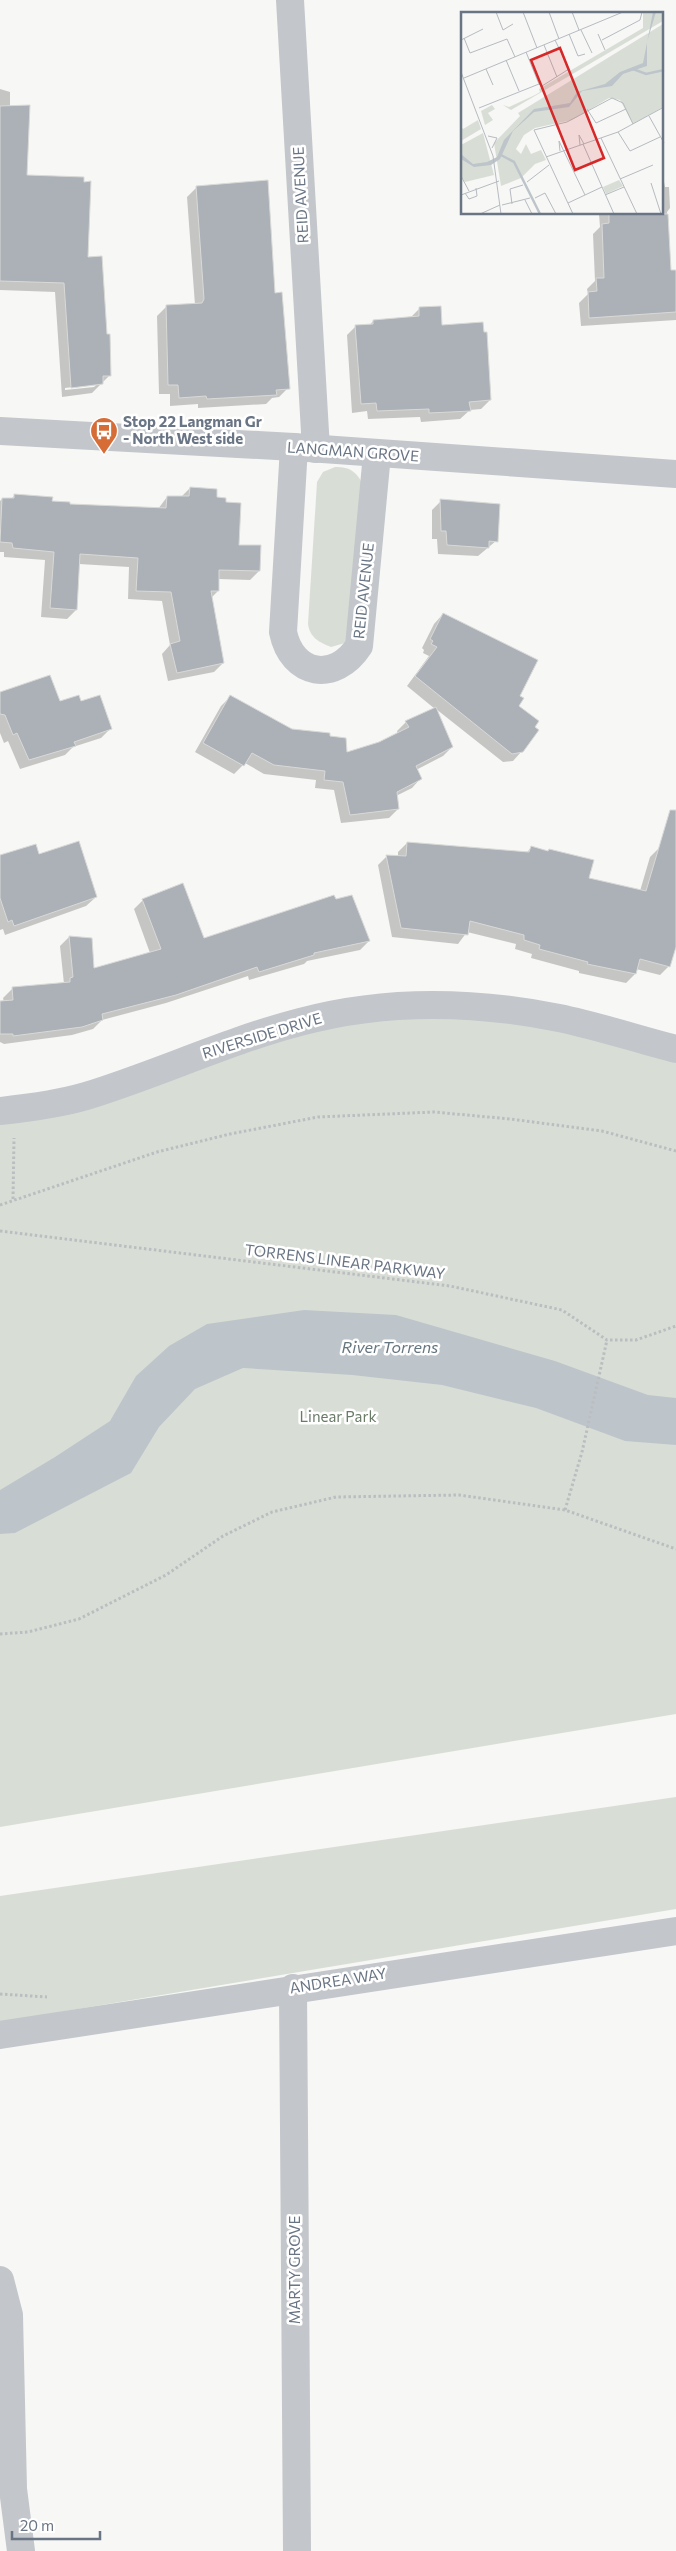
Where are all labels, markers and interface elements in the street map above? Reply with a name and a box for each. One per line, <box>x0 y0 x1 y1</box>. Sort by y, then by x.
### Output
inset map <box>461 12 664 215</box>
street label: REID AVENUE <box>288 146 312 244</box>
place label: Stop 22 Langman Gr - North West side <box>123 412 262 447</box>
bus stop icon: Stop 22 Langman Gr - North West side <box>89 416 119 455</box>
street label: LANGMAN GROVE <box>287 437 420 465</box>
street label: REID AVENUE <box>349 542 377 640</box>
street label: RIVERSIDE DRIVE <box>200 1008 324 1062</box>
street label: TORRENS LINEAR PARKWAY <box>244 1240 447 1282</box>
water label: River Torrens <box>342 1337 438 1356</box>
park label: Linear Park <box>299 1407 377 1425</box>
street label: ANDREA WAY <box>288 1963 388 1997</box>
street label: MARTY GROVE <box>285 2216 303 2324</box>
scale bar <box>12 2508 100 2540</box>
text: 20 m <box>20 2516 54 2534</box>

